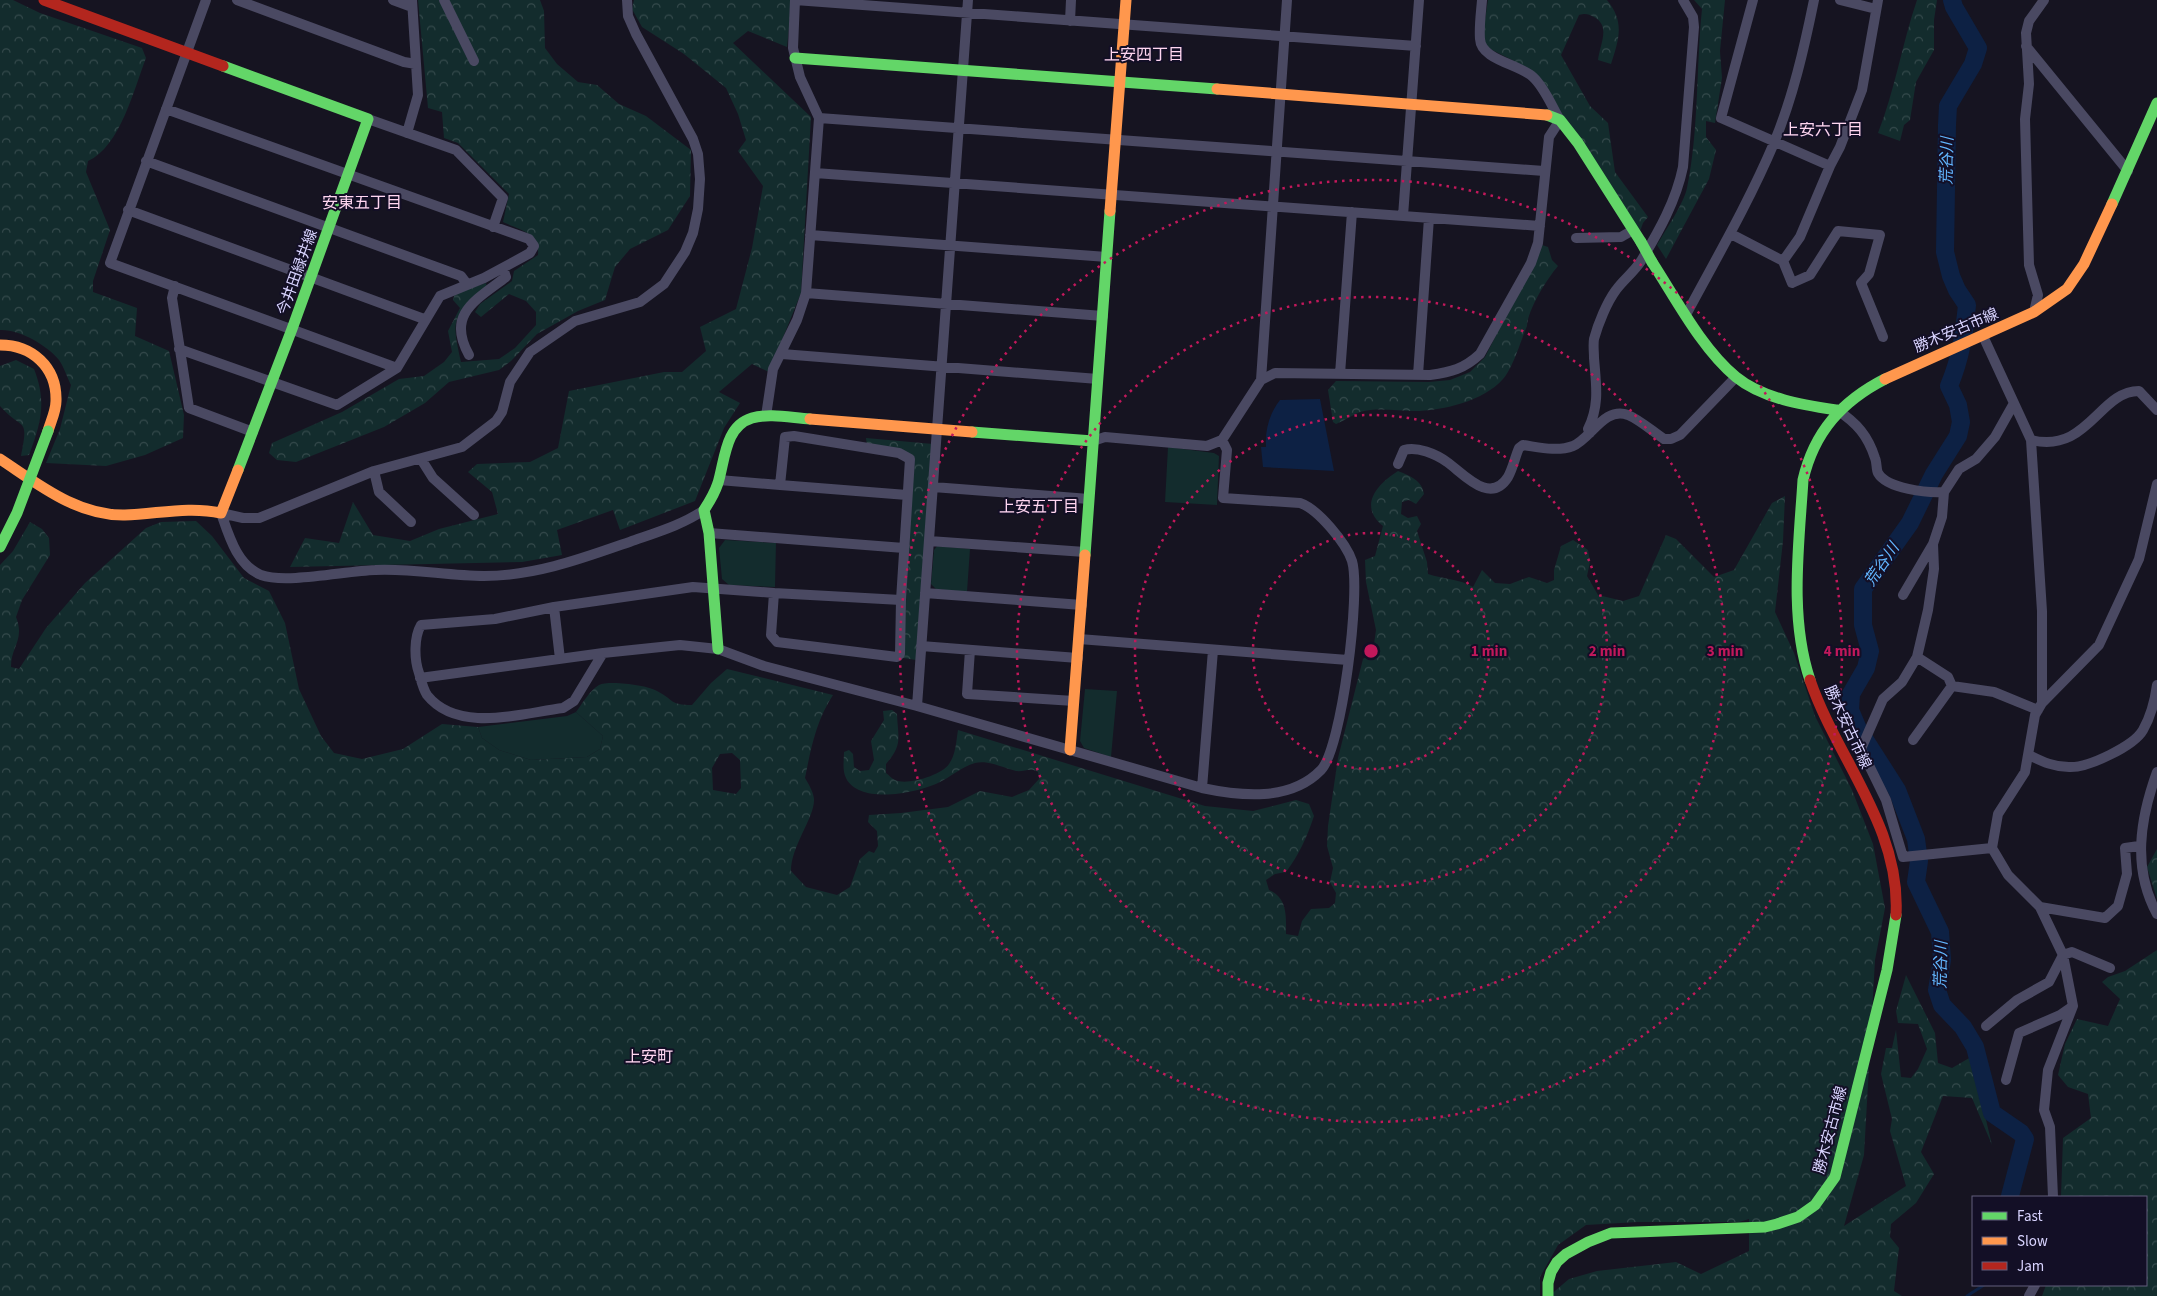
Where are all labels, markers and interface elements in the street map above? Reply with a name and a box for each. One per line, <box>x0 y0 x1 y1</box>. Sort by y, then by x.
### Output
district label: 上安四丁目 <box>1104 44 1184 66</box>
district label: 上安六丁目 <box>1783 119 1863 141</box>
water label: 荒谷川 <box>1936 135 1958 185</box>
district label: 安東五丁目 <box>322 192 402 214</box>
street label: 今井田緑井線 <box>272 226 323 318</box>
street label: 勝木安古市線 <box>1911 303 2002 358</box>
district label: 上安五丁目 <box>999 496 1079 518</box>
water label: 荒谷川 <box>1859 537 1905 591</box>
text: 1 min <box>1471 641 1507 662</box>
text: 2 min <box>1589 641 1625 662</box>
text: 3 min <box>1707 641 1743 662</box>
text: 4 min <box>1824 641 1860 662</box>
centre of rings <box>1362 642 1380 660</box>
street label: 勝木安古市線 <box>1819 682 1876 772</box>
water label: 荒谷川 <box>1930 939 1952 989</box>
district label: 上安町 <box>625 1046 673 1068</box>
street label: 勝木安古市線 <box>1809 1084 1852 1176</box>
legend <box>1972 1196 2147 1286</box>
text: Fast <box>2017 1206 2043 1227</box>
text: Slow <box>2017 1231 2048 1252</box>
text: Jam <box>2017 1256 2044 1277</box>

